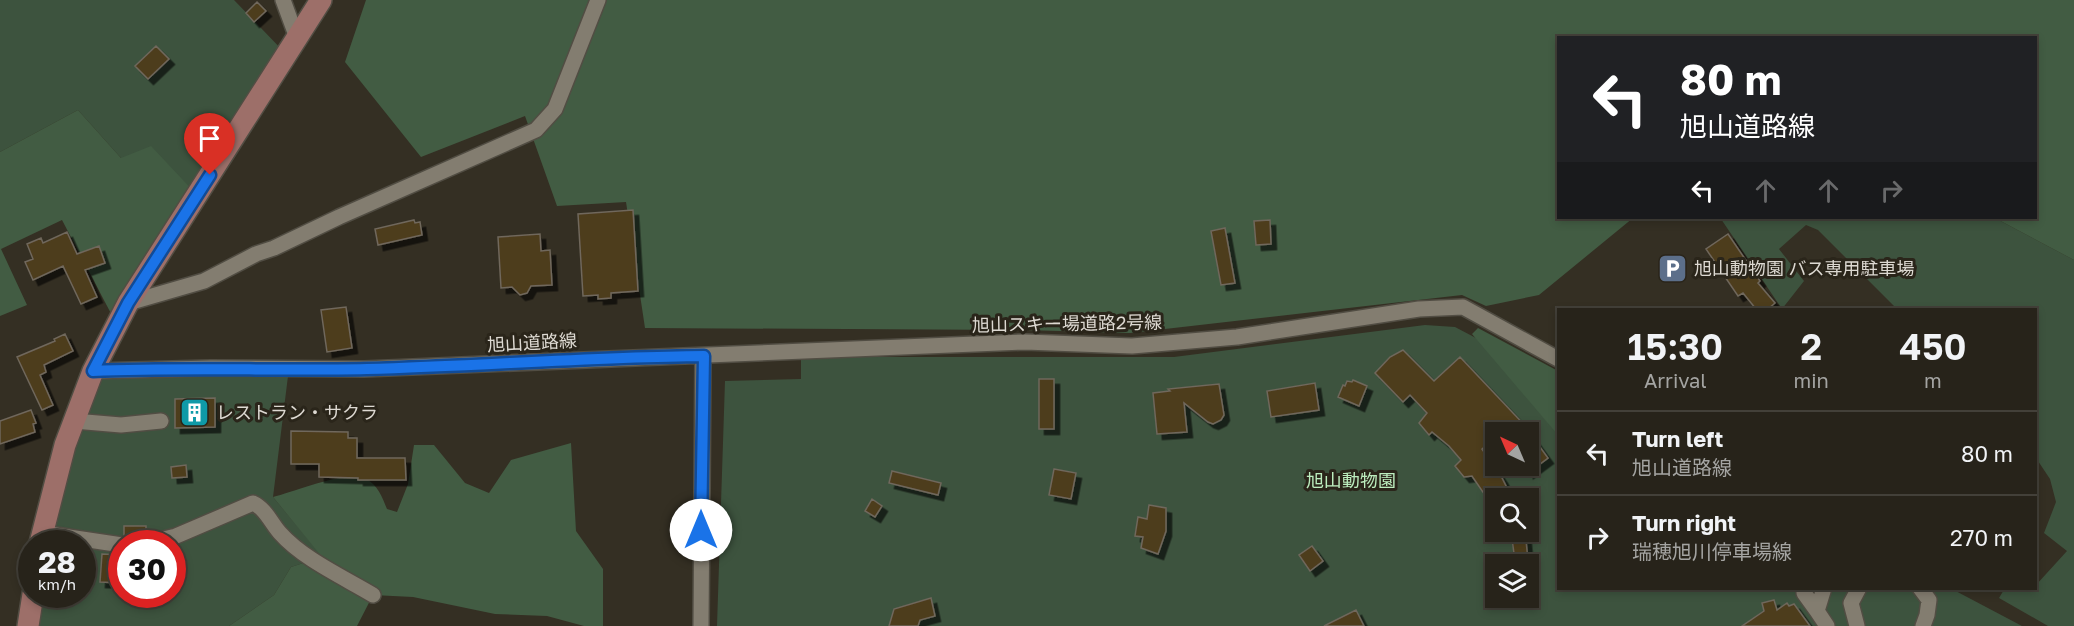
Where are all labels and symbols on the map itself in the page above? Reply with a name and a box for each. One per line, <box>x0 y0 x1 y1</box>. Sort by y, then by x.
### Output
pin <box>184 113 235 175</box>
parking icon: 旭山動物園 バス専用駐車場 <box>1657 253 1689 285</box>
place label: 旭山動物園 バス専用駐車場 <box>1694 257 1915 279</box>
street label: 旭山スキー場道路2号線 <box>972 310 1162 336</box>
street label: 旭山道路線 <box>486 329 577 355</box>
building icon: レストラン・サクラ <box>179 397 211 429</box>
place label: レストラン・サクラ <box>216 401 378 423</box>
north arrow <box>1485 422 1539 476</box>
park label: 旭山動物園 <box>1306 469 1396 491</box>
position arrow <box>669 498 733 562</box>
speed limit sign: 30 <box>108 530 186 608</box>

